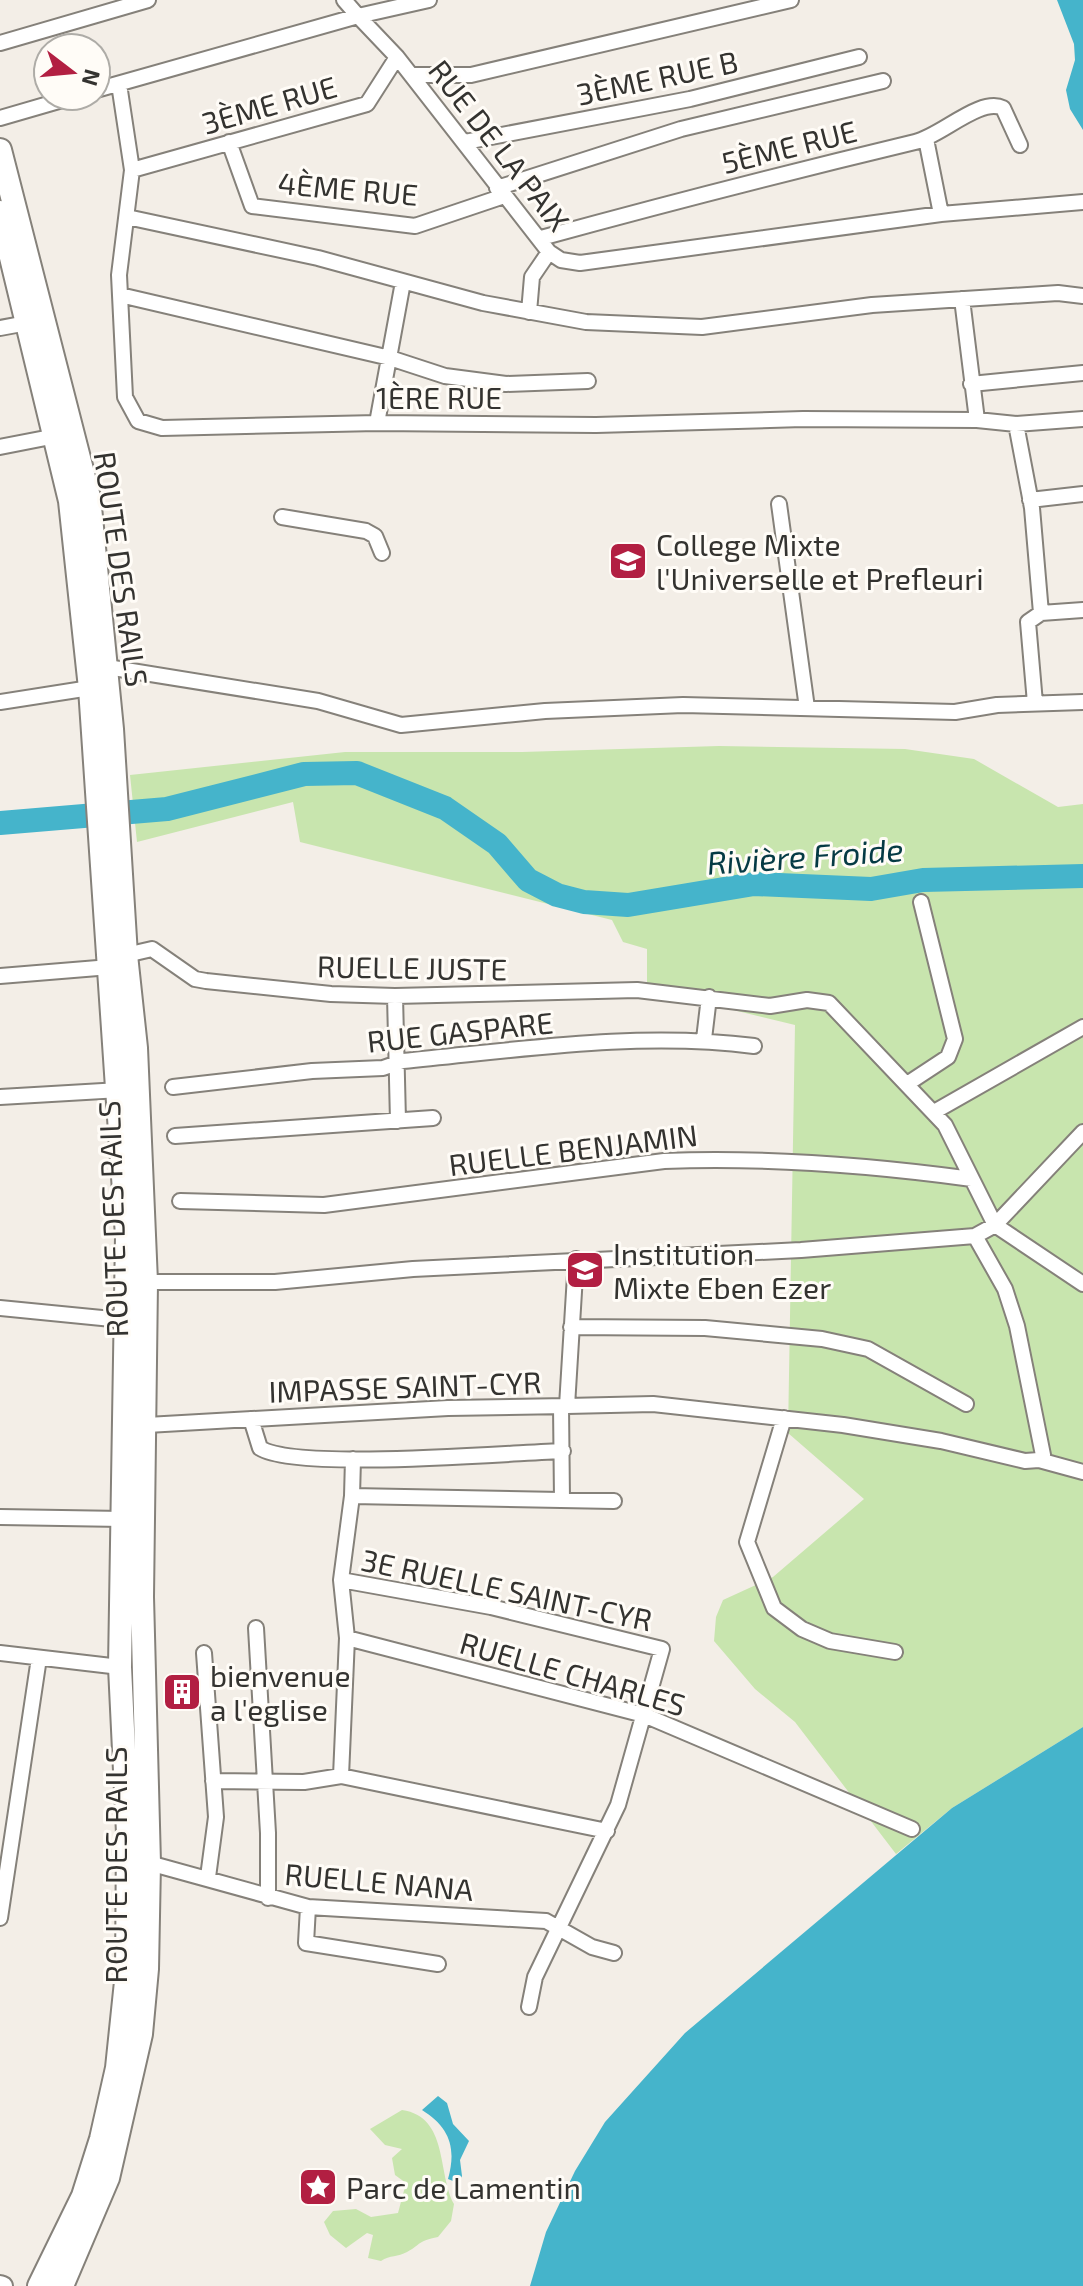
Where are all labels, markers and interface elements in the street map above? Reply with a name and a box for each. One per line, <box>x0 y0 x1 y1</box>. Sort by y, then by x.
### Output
north arrow <box>32 32 112 112</box>
street label: 3ÈME RUE B <box>573 42 741 112</box>
street label: RUE DE LA PAIX <box>422 52 578 238</box>
text: N <box>78 67 107 89</box>
street label: 3ÈME RUE <box>197 68 341 140</box>
street label: 5ÈME RUE <box>718 112 860 180</box>
street label: 4ÈME RUE <box>277 164 419 212</box>
street label: 1ÈRE RUE <box>376 379 502 415</box>
street label: ROUTE DES RAILS <box>88 449 156 689</box>
place label: College Mixte l'Universelle et Prefleuri <box>656 526 984 596</box>
school or university icon: College Mixte l'Universelle et Prefleuri <box>607 540 649 582</box>
water label: Rivière Froide <box>705 829 905 881</box>
street label: RUELLE JUSTE <box>317 947 507 987</box>
street label: RUE GASPARE <box>365 1003 555 1059</box>
street label: ROUTE DES RAILS <box>90 1100 134 1338</box>
street label: RUELLE BENJAMIN <box>447 1116 699 1182</box>
place label: Institution Mixte Eben Ezer <box>613 1235 831 1305</box>
school or university icon: Institution Mixte Eben Ezer <box>564 1249 606 1291</box>
street label: IMPASSE SAINT-CYR <box>268 1363 542 1409</box>
street label: 3E RUELLE SAINT-CYR <box>358 1541 656 1637</box>
street label: RUELLE CHARLES <box>456 1624 690 1722</box>
place label: bienvenue a l'eglise <box>210 1657 351 1727</box>
building icon: bienvenue a l'eglise <box>161 1671 203 1713</box>
street label: ROUTE DES RAILS <box>97 1746 133 1984</box>
street label: RUELLE NANA <box>283 1855 475 1907</box>
place icon: Parc de Lamentin <box>297 2166 339 2208</box>
place label: Parc de Lamentin <box>346 2169 581 2205</box>

